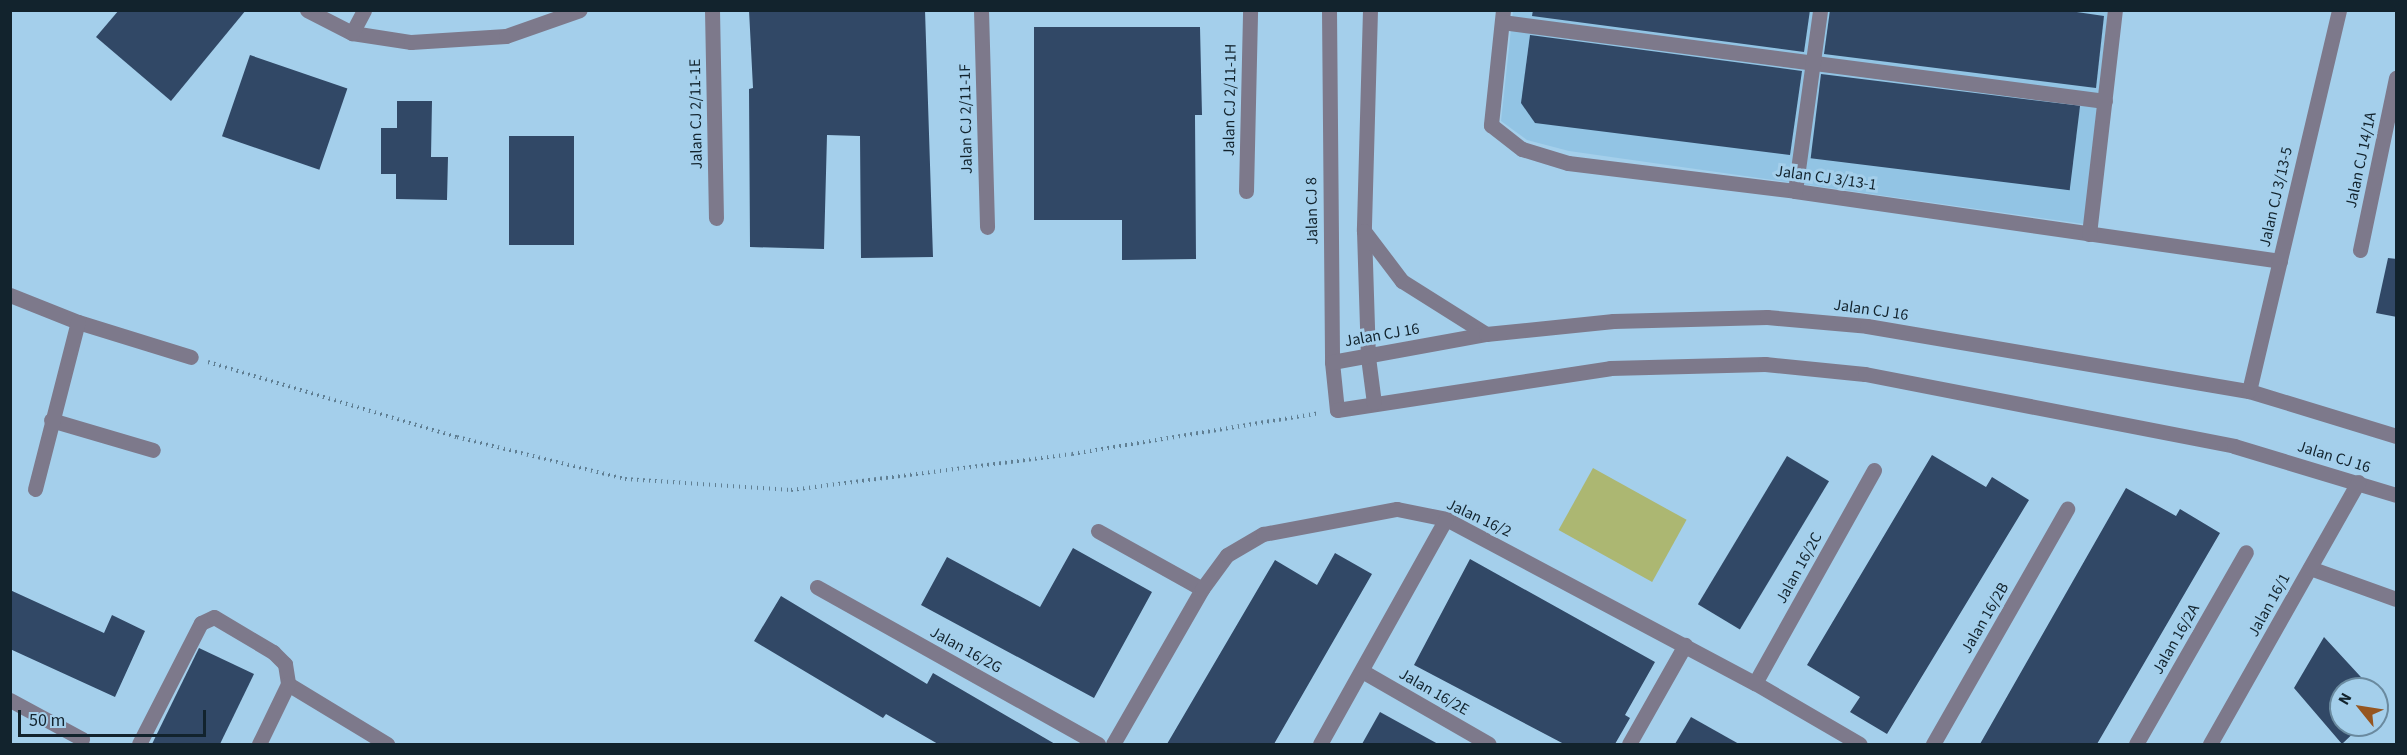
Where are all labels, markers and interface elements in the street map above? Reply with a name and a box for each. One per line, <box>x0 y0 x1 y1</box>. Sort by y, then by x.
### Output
street label: Jalan CJ 2/11-1H <box>1219 44 1241 156</box>
street label: Jalan CJ 2/11-1E <box>685 59 707 169</box>
street label: Jalan CJ 2/11-1F <box>955 64 977 174</box>
street label: Jalan CJ 14/1A <box>2341 110 2381 210</box>
street label: Jalan CJ 3/13-5 <box>2255 145 2297 249</box>
street label: Jalan CJ 3/13-1 <box>1774 161 1878 195</box>
street label: Jalan CJ 8 <box>1302 177 1322 245</box>
street label: Jalan CJ 16 <box>1832 295 1910 325</box>
street label: Jalan CJ 16 <box>1343 319 1421 351</box>
street label: Jalan CJ 16 <box>2295 437 2373 477</box>
street label: Jalan 16/2 <box>1444 495 1514 541</box>
street label: Jalan 16/2C <box>1772 529 1826 607</box>
street label: Jalan 16/1 <box>2244 570 2294 640</box>
street label: Jalan 16/2B <box>1957 579 2013 657</box>
street label: Jalan 16/2A <box>2148 600 2204 678</box>
street label: Jalan 16/2G <box>927 622 1005 678</box>
street label: Jalan 16/2E <box>1396 664 1472 720</box>
north arrow <box>2329 677 2389 737</box>
text: N <box>2333 689 2357 709</box>
scale bar <box>21 698 208 736</box>
text: 50 m <box>29 708 65 733</box>

